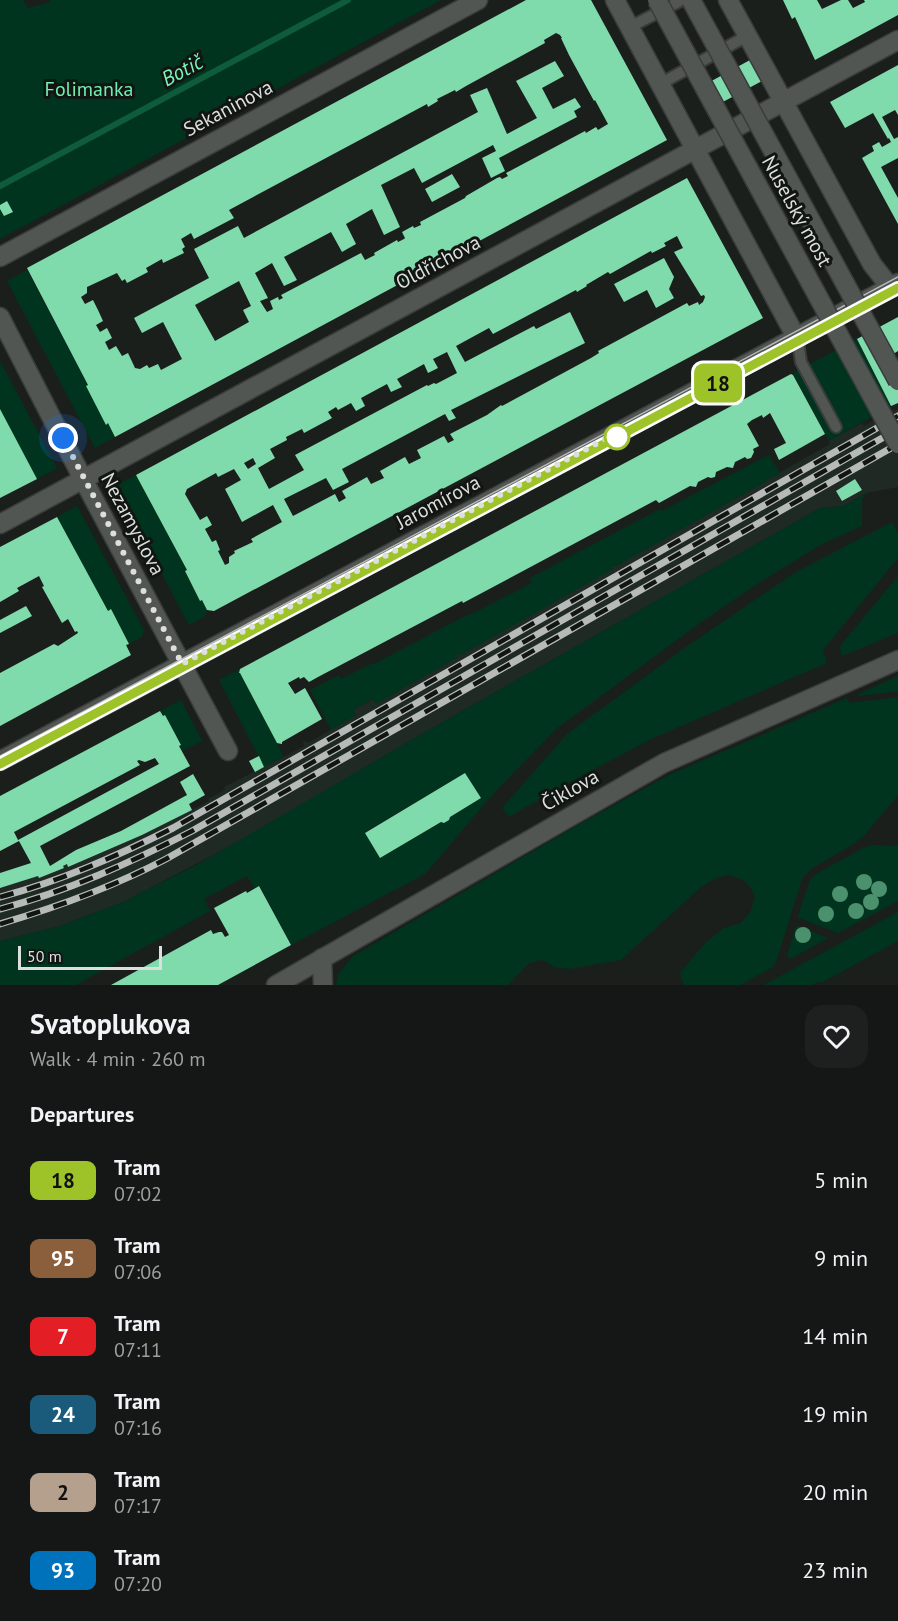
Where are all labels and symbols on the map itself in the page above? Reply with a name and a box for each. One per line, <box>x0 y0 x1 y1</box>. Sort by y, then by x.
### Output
water label: Botič <box>157 47 209 92</box>
street label: Sekaninova <box>179 74 277 142</box>
park label: Folimanka <box>45 76 133 102</box>
street label: Nuselský most <box>756 151 838 271</box>
street label: Oldřichova <box>391 229 485 295</box>
line badge: 18 <box>691 364 745 403</box>
your location <box>48 423 78 453</box>
unlabelled marker <box>604 424 630 450</box>
street label: Nezamyslova <box>95 468 171 580</box>
street label: Jaromírova <box>391 469 485 535</box>
street label: Čiklova <box>537 763 603 817</box>
scale bar <box>18 943 162 971</box>

